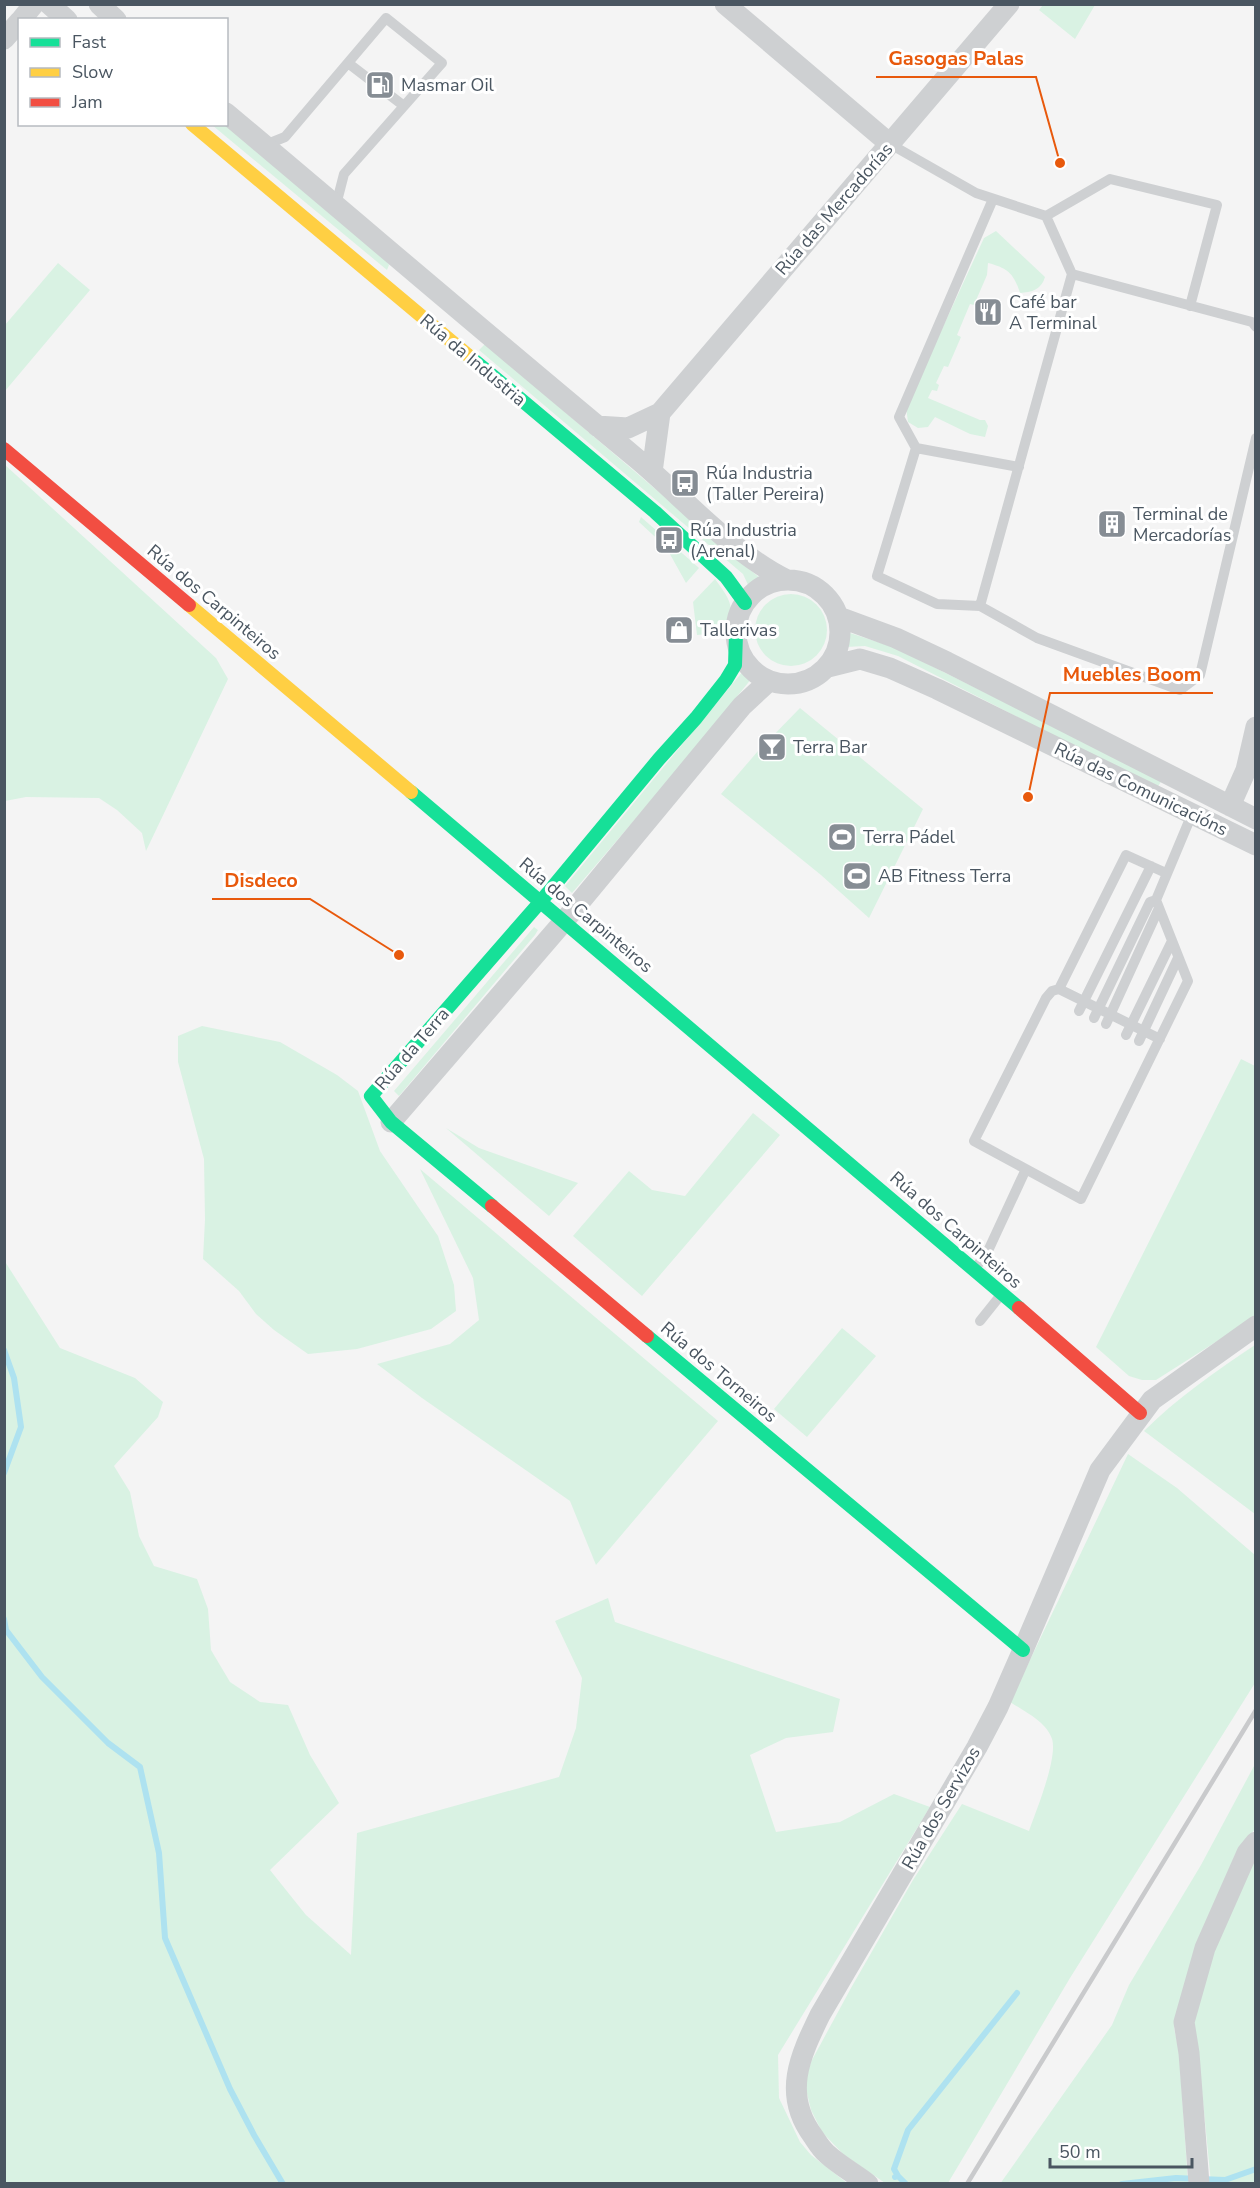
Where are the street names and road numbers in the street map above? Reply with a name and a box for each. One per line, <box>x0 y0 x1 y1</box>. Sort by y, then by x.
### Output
street label: Rúa das Mercadorías <box>770 138 898 280</box>
street label: Rúa da Industria <box>415 309 531 411</box>
street label: Rúa dos Carpinteiros <box>142 539 286 665</box>
street label: Rúa das Comunicacións <box>1050 737 1232 841</box>
street label: Rúa dos Carpinteiros <box>514 852 658 978</box>
street label: Rúa da Terra <box>369 1003 455 1095</box>
street label: Rúa dos Carpinteiros <box>885 1166 1027 1294</box>
street label: Rúa dos Torneiros <box>656 1316 782 1428</box>
street label: Rúa dos Servizos <box>896 1742 986 1874</box>

